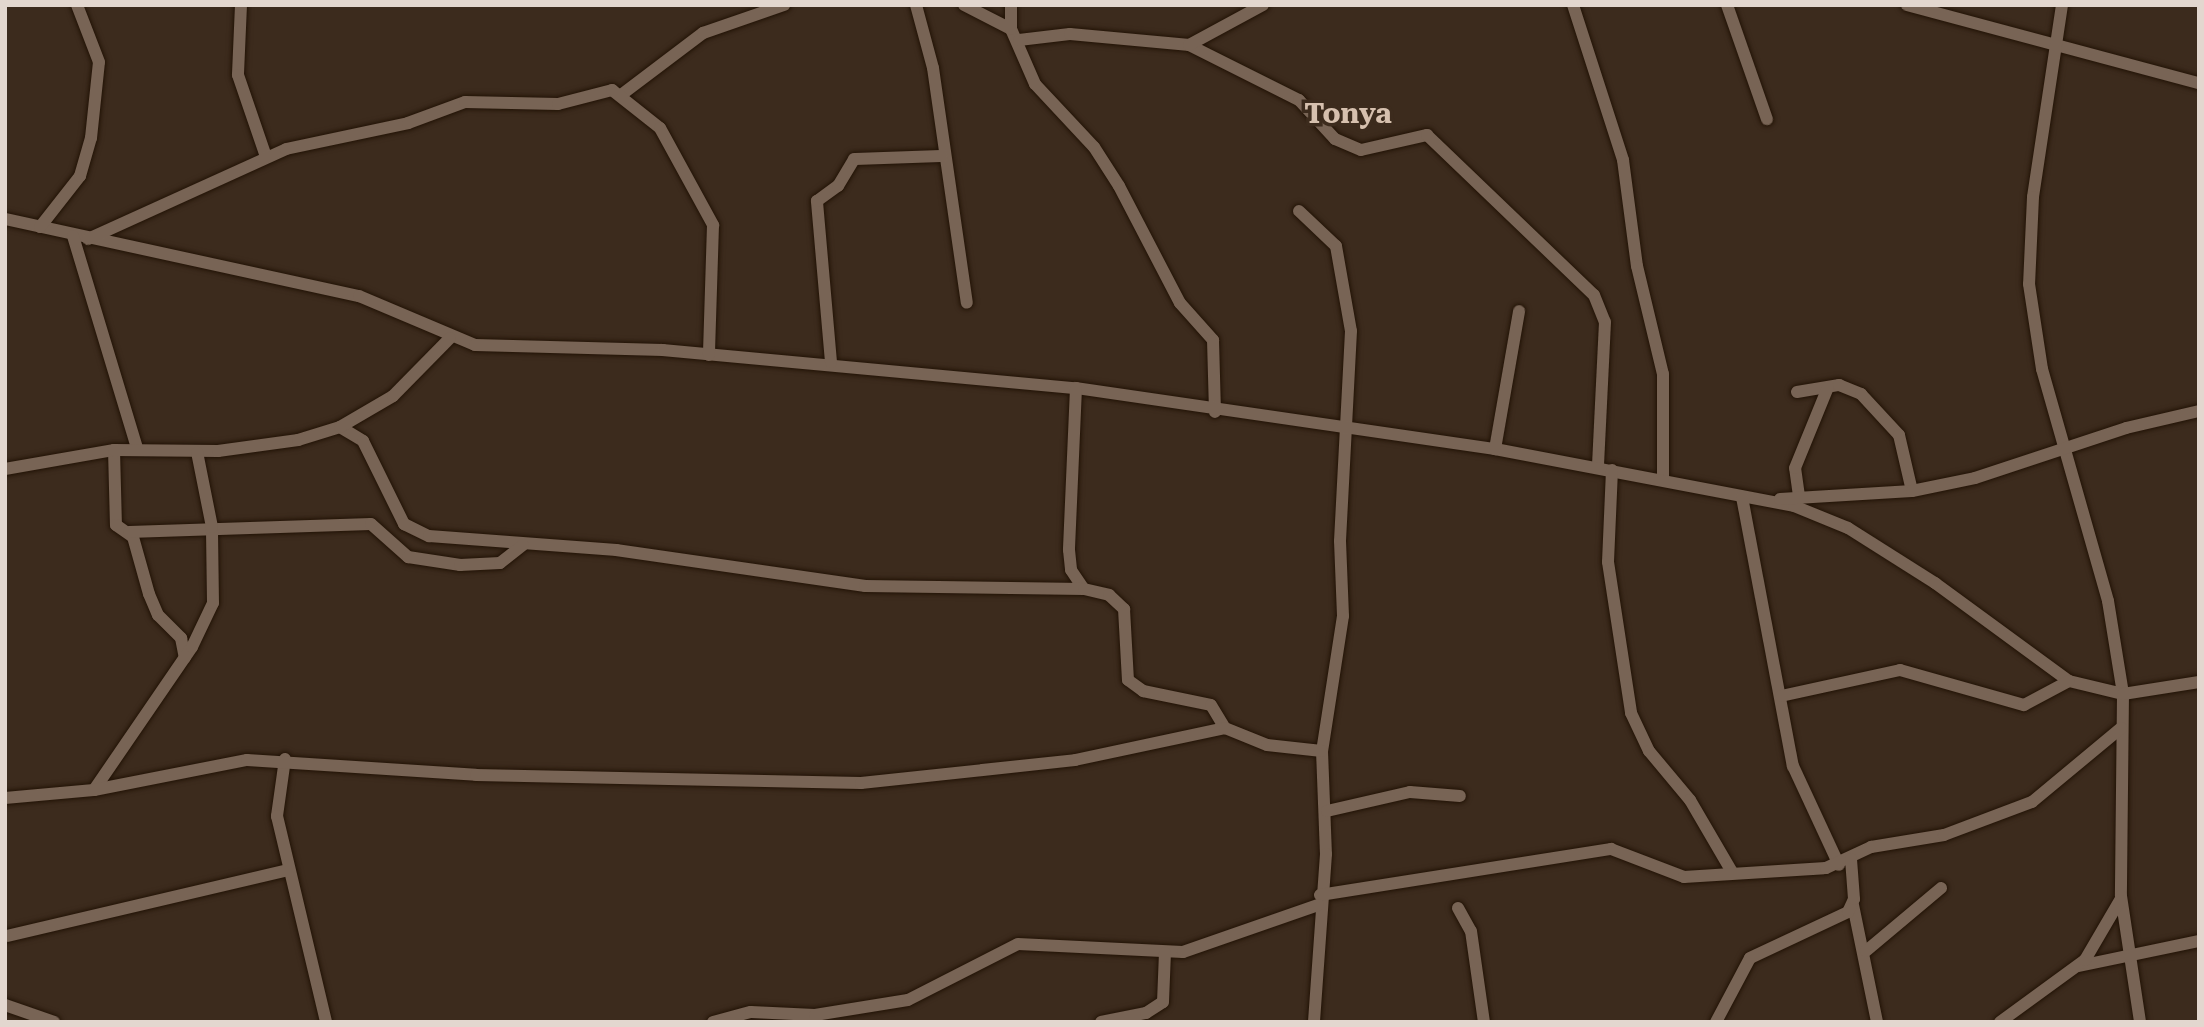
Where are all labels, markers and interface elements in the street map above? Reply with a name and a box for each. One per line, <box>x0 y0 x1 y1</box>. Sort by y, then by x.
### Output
district label: Tonya <box>1304 97 1392 131</box>

